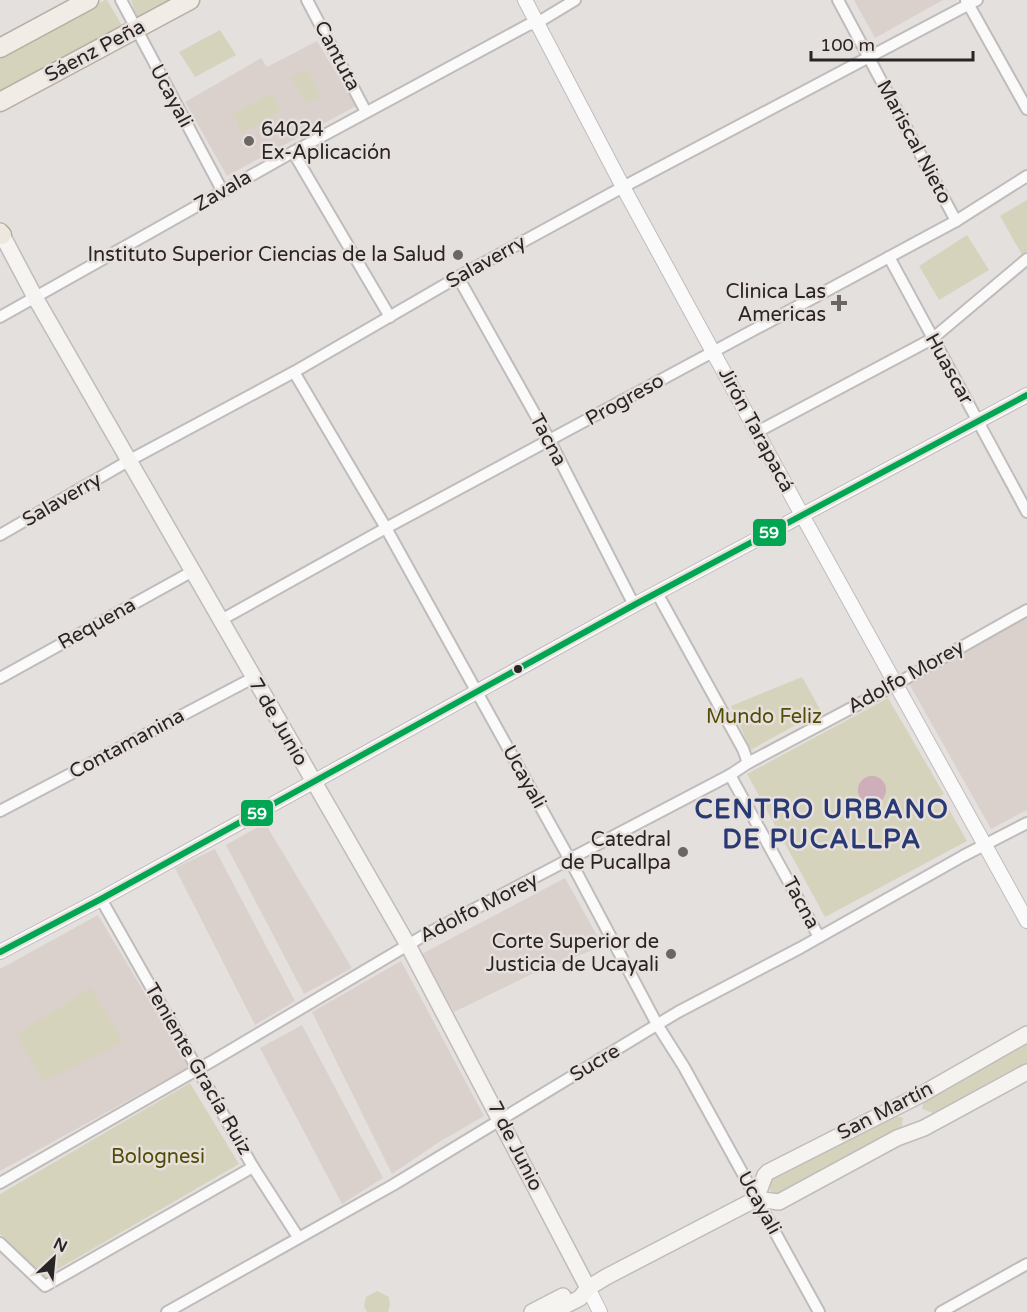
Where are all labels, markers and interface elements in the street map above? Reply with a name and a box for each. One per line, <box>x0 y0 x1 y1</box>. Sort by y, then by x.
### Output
street label: Sáenz Peña <box>41 15 149 87</box>
street label: Cantuta <box>309 17 365 95</box>
scale bar <box>811 24 973 62</box>
text: 100 m <box>820 34 875 56</box>
street label: Ucayali <box>144 60 198 132</box>
street label: Mariscal Nieto <box>871 76 957 208</box>
place label: 64024 Ex-Aplicación <box>261 118 391 165</box>
marker: 64024 Ex-Aplicación <box>242 134 256 148</box>
street label: Zavala <box>190 165 256 217</box>
street label: Salaverry <box>442 230 530 294</box>
place label: Instituto Superior Ciencias de la Salud <box>88 243 446 267</box>
marker: Instituto Superior Ciencias de la Salud <box>451 248 465 262</box>
place label: Clinica Las Americas <box>726 280 826 327</box>
marker: Clinica Las Americas <box>830 294 848 312</box>
street label: Huascar <box>920 329 978 409</box>
street label: Jirón Tarapacá <box>713 364 799 496</box>
street label: Progreso <box>582 369 668 431</box>
street label: Tacna <box>524 410 572 470</box>
street label: Salaverry <box>18 468 106 532</box>
line badge: 59 <box>752 518 787 547</box>
text: 59 <box>759 523 779 543</box>
street label: Requena <box>54 593 140 655</box>
street label: Adolfo Morey <box>844 635 969 719</box>
unlabelled marker <box>512 663 524 675</box>
street label: 7 de Junio <box>243 674 313 770</box>
street label: Contamanina <box>65 704 189 784</box>
park label: Mundo Feliz <box>706 705 822 729</box>
street label: Ucayali <box>497 741 551 813</box>
district label: CENTRO URBANO DE PUCALLPA <box>695 794 949 855</box>
line badge: 59 <box>240 799 274 827</box>
text: 59 <box>247 804 267 824</box>
place label: Catedral de Pucallpa <box>561 828 671 875</box>
marker: Catedral de Pucallpa <box>676 845 690 859</box>
street label: Adolfo Morey <box>416 868 542 948</box>
street label: Tacna <box>777 873 825 933</box>
place label: Corte Superior de Justicia de Ucayali <box>486 930 659 977</box>
marker: Corte Superior de Justicia de Ucayali <box>664 947 678 961</box>
street label: Teniente Gracía Ruiz <box>139 979 257 1159</box>
street label: Sucre <box>566 1039 624 1087</box>
street label: San Martín <box>833 1077 937 1145</box>
street label: 7 de Junio <box>482 1097 548 1195</box>
park label: Bolognesi <box>111 1145 205 1169</box>
street label: Ucayali <box>732 1167 786 1239</box>
north arrow <box>24 1228 84 1288</box>
text: N <box>50 1234 70 1257</box>

